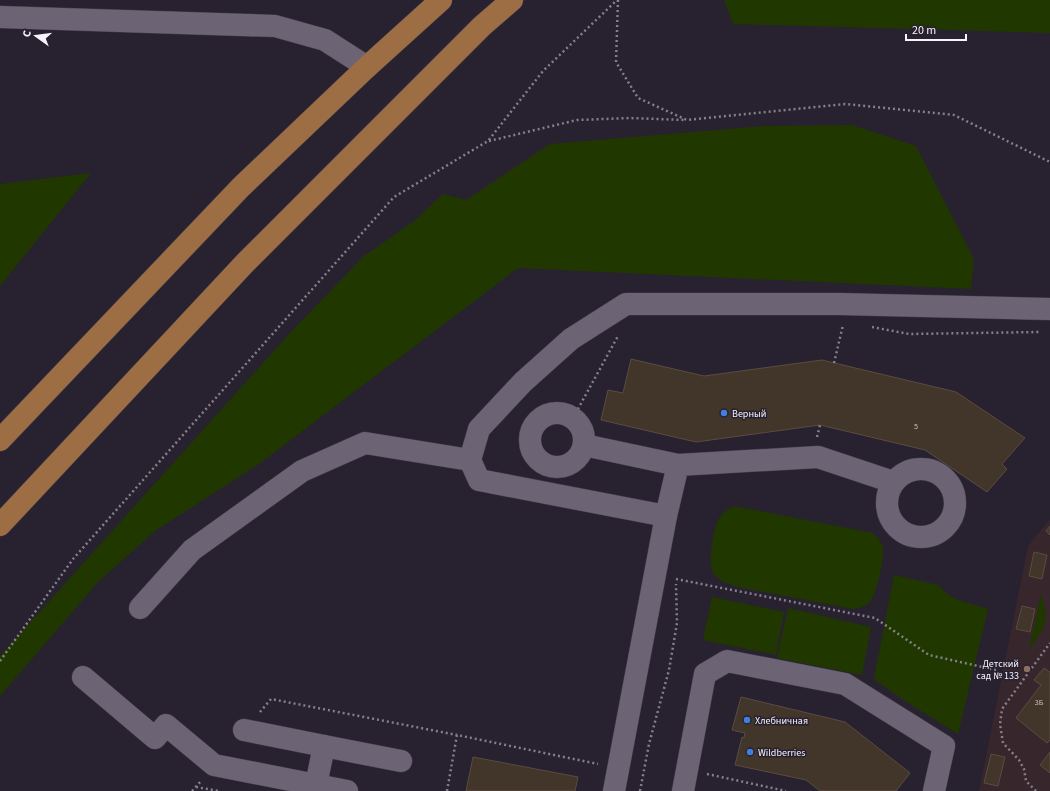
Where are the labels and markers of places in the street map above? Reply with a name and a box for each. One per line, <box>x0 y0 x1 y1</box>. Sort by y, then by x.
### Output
place label: Верный <box>732 407 766 421</box>
marker: Верный <box>719 408 729 418</box>
place label: Детский сад № 133 <box>976 657 1019 683</box>
marker: Детский сад № 133 <box>1022 664 1032 674</box>
place label: Хлебничная <box>755 714 808 728</box>
marker: Хлебничная <box>742 715 752 725</box>
place label: Wildberries <box>758 746 805 760</box>
marker: Wildberries <box>745 747 755 757</box>

